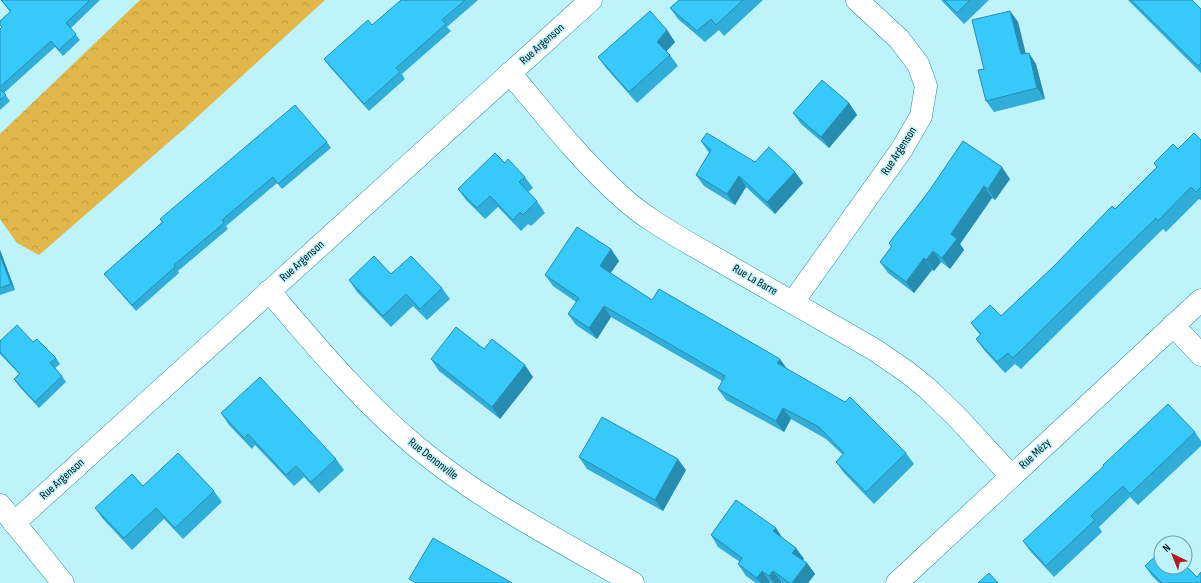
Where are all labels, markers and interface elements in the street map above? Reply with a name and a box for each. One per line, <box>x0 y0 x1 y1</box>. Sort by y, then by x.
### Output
street label: Rue Argenson <box>517 20 567 68</box>
street label: Rue Argenson <box>878 124 920 178</box>
street label: Rue Argenson <box>277 237 327 285</box>
street label: Rue La Barre <box>730 261 780 299</box>
street label: Rue Denonville <box>405 435 461 483</box>
street label: Rue Mézy <box>1016 435 1054 473</box>
street label: Rue Argenson <box>37 455 87 503</box>
north arrow <box>1153 535 1193 575</box>
text: N <box>1160 541 1173 555</box>

